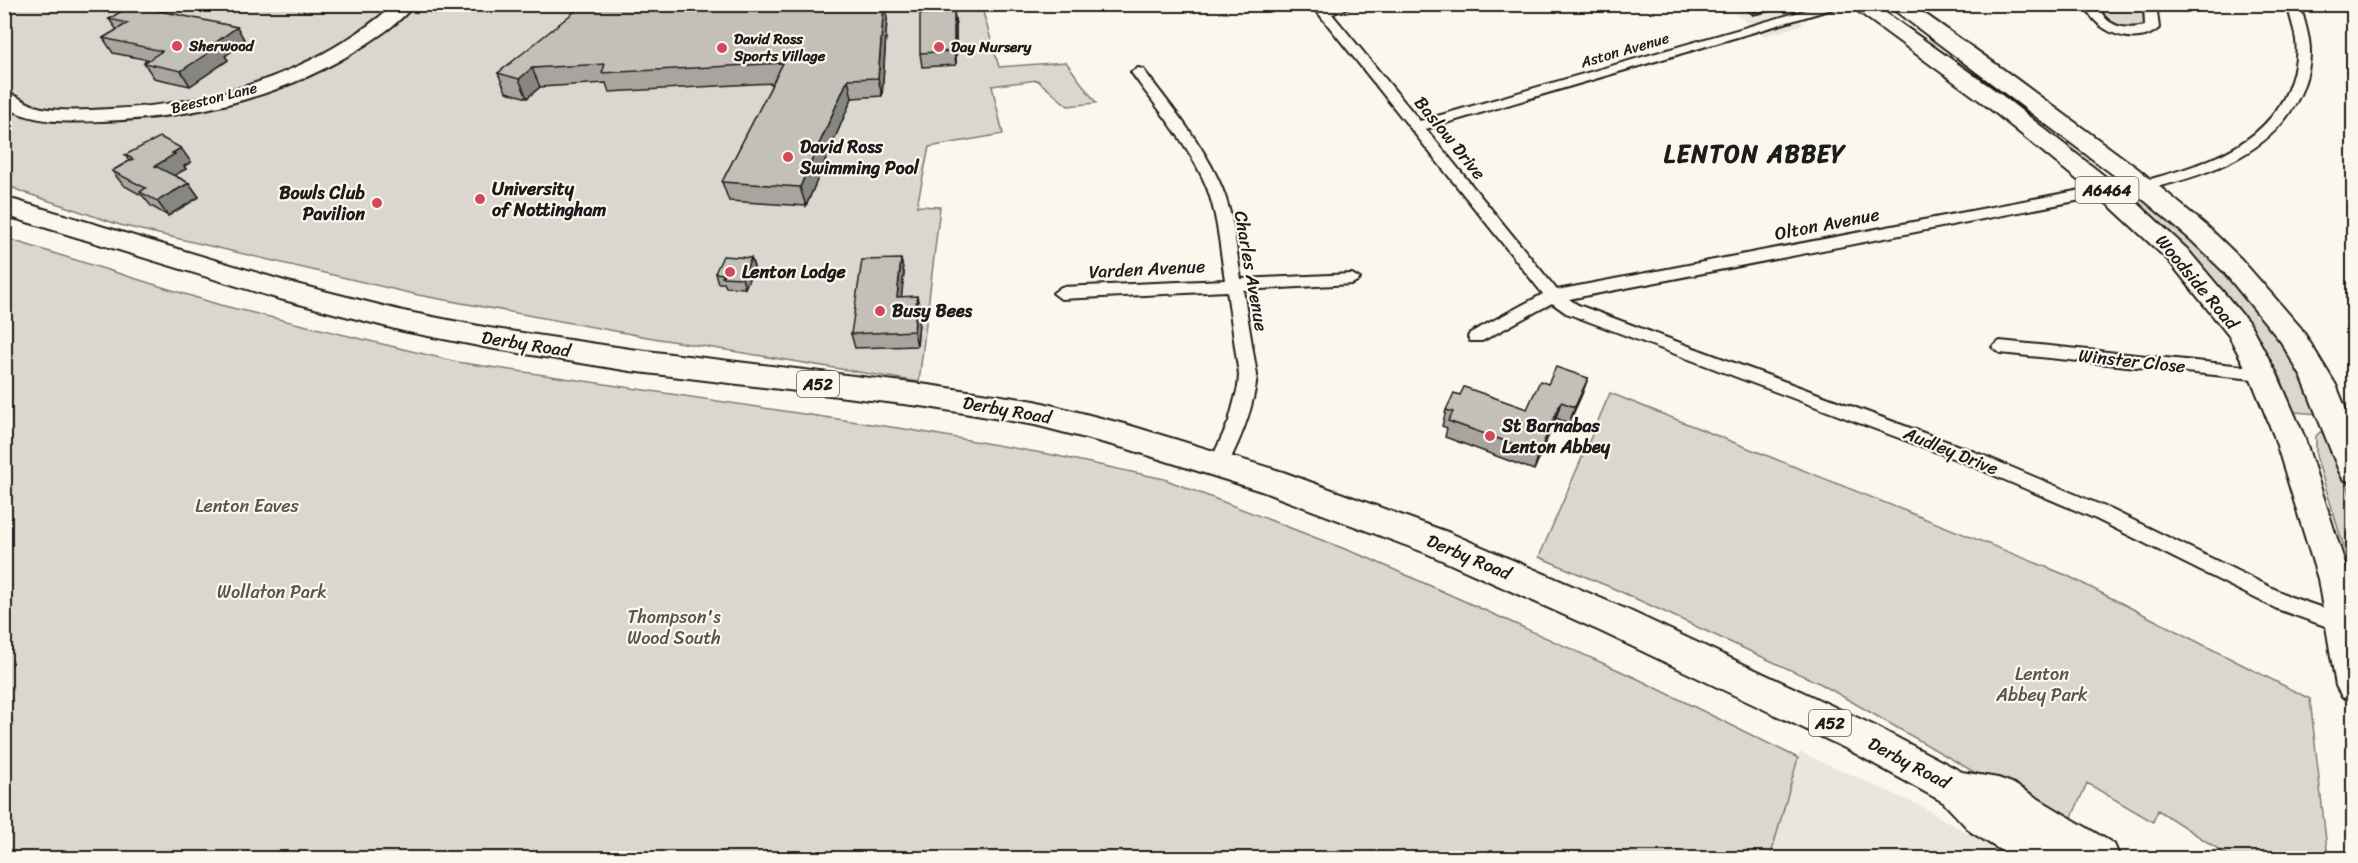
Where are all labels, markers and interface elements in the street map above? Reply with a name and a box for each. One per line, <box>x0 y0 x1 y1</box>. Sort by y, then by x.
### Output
street label: Aston Avenue <box>1577 25 1673 75</box>
place label: David Ross Sports Village <box>733 26 826 69</box>
place label: Sherwood <box>188 33 256 59</box>
place label: Day Nursery <box>951 34 1032 60</box>
marker: Sherwood <box>170 39 184 53</box>
marker: Day Nursery <box>932 40 946 54</box>
marker: David Ross Sports Village <box>715 41 729 55</box>
street label: Beeston Lane <box>168 75 260 121</box>
street label: Baslow Drive <box>1406 89 1494 187</box>
place label: David Ross Swimming Pool <box>799 131 920 184</box>
district label: LENTON ABBEY <box>1664 133 1846 175</box>
marker: David Ross Swimming Pool <box>781 150 795 164</box>
place label: University of Nottingham <box>492 173 607 226</box>
place label: Bowls Club Pavilion <box>279 177 365 230</box>
road number: A6464 <box>2076 177 2138 203</box>
marker: University of Nottingham <box>473 192 487 206</box>
marker: Bowls Club Pavilion <box>370 196 384 210</box>
street label: Olton Avenue <box>1772 198 1882 250</box>
street label: Charles Avenue <box>1225 208 1277 334</box>
street label: Woodside Road <box>2147 227 2248 338</box>
street label: Varden Avenue <box>1088 250 1206 288</box>
place label: Lenton Lodge <box>742 256 847 288</box>
marker: Lenton Lodge <box>723 265 737 279</box>
place label: Busy Bees <box>892 295 973 327</box>
marker: Busy Bees <box>873 304 887 318</box>
street label: Derby Road <box>479 321 574 367</box>
street label: Winster Close <box>2077 339 2187 383</box>
road number: A52 <box>797 371 839 397</box>
street label: Derby Road <box>960 386 1055 434</box>
place label: St Barnabas Lenton Abbey <box>1501 410 1611 463</box>
street label: Audley Drive <box>1898 417 2003 485</box>
marker: St Barnabas Lenton Abbey <box>1483 429 1497 443</box>
park label: Lenton Eaves <box>195 490 300 522</box>
street label: Derby Road <box>1422 525 1518 590</box>
park label: Wollaton Park <box>217 576 327 608</box>
park label: Thompson's Wood South <box>627 601 721 654</box>
park label: Lenton Abbey Park <box>1995 658 2088 711</box>
road number: A52 <box>1809 710 1851 736</box>
street label: Derby Road <box>1862 728 1957 799</box>

